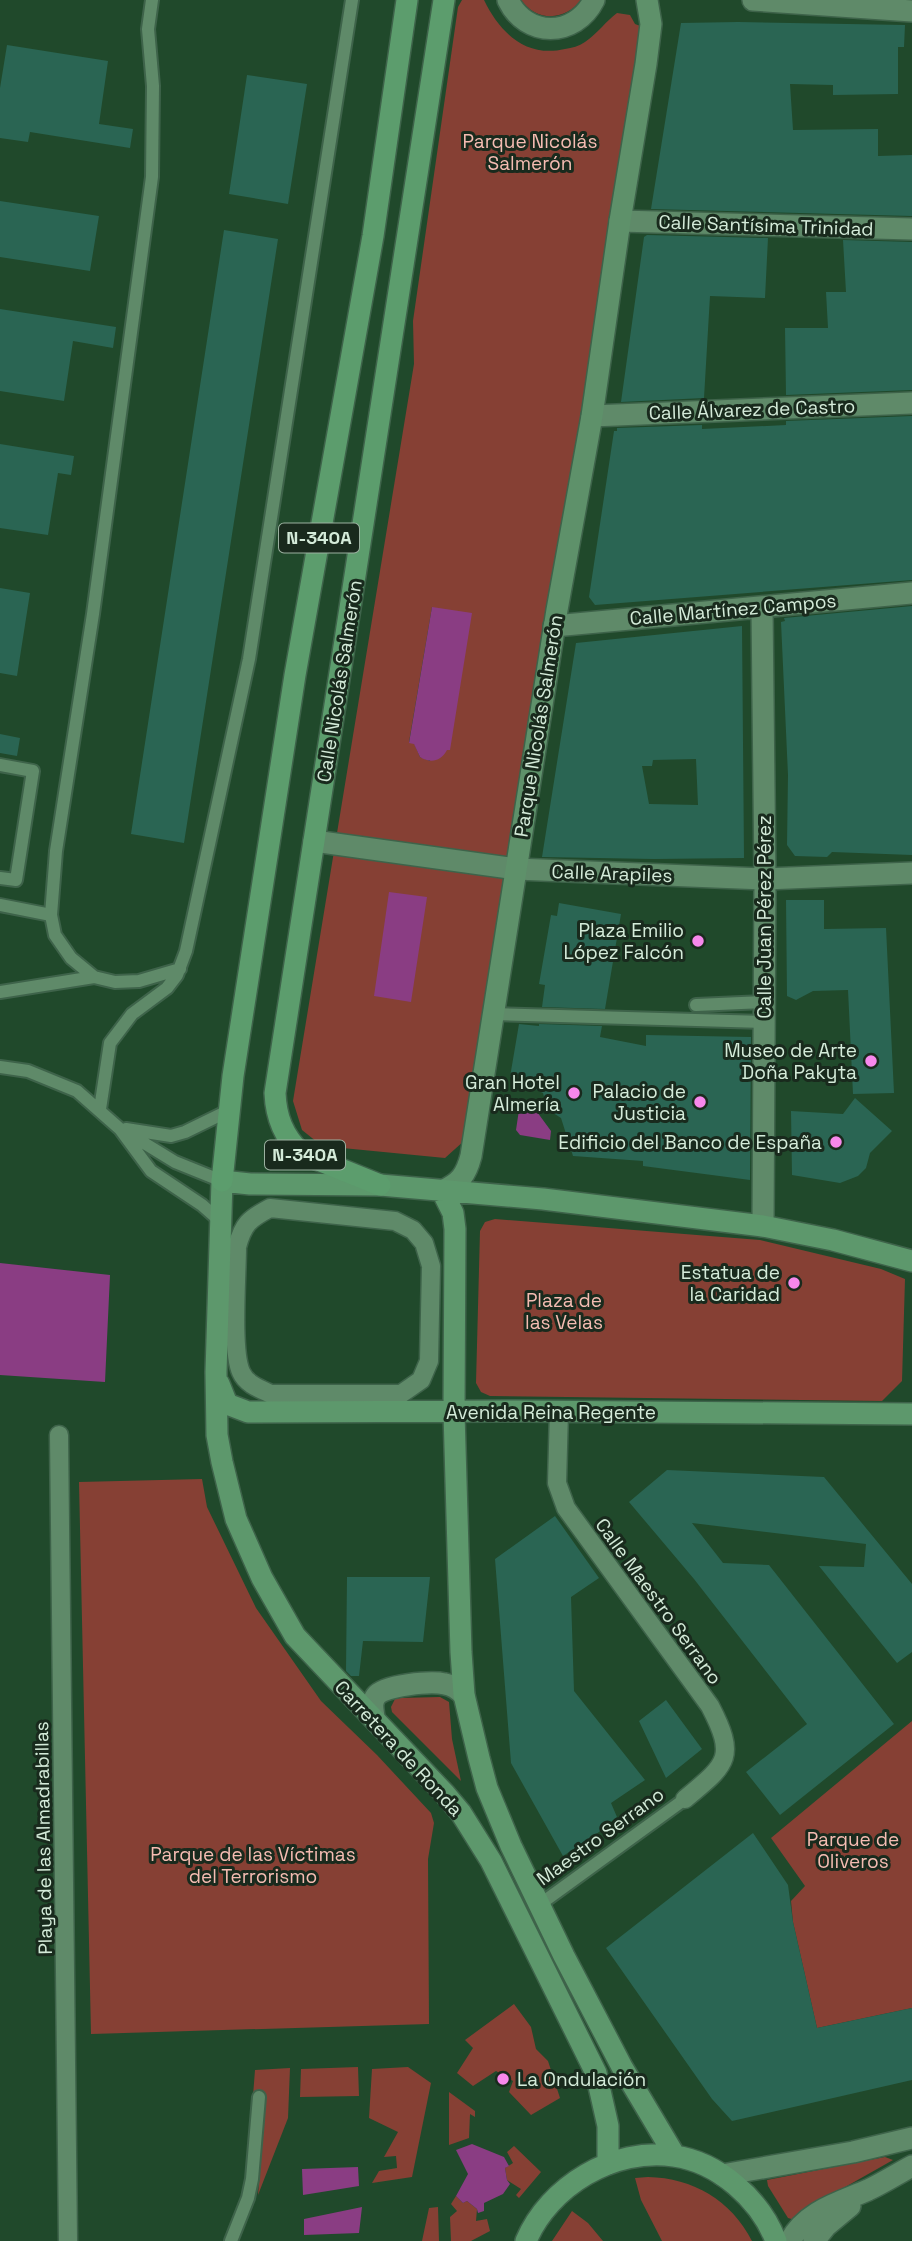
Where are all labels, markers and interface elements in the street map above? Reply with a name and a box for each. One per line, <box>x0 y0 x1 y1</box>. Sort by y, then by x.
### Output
park label: Parque Nicolás Salmerón <box>463 129 597 176</box>
street label: Calle Santísima Trinidad <box>658 209 874 242</box>
street label: Calle Álvarez de Castro <box>648 393 856 426</box>
road number: N-340A <box>279 524 359 552</box>
street label: Calle Nicolás Salmerón <box>311 578 368 784</box>
street label: Calle Martínez Campos <box>629 588 837 631</box>
street label: Parque Nicolás Salmerón <box>509 613 568 839</box>
street label: Calle Juan Pérez Pérez <box>752 815 777 1019</box>
street label: Calle Arapiles <box>551 859 673 888</box>
place label: Plaza Emilio López Falcón <box>564 918 684 965</box>
marker: Plaza Emilio López Falcón <box>690 933 706 949</box>
place label: Museo de Arte Doña Pakyta <box>724 1038 857 1085</box>
marker: Museo de Arte Doña Pakyta <box>863 1053 879 1069</box>
place label: Gran Hotel Almería <box>465 1070 560 1117</box>
place label: Palacio de Justicia <box>592 1079 686 1126</box>
marker: Gran Hotel Almería <box>566 1085 582 1101</box>
marker: Palacio de Justicia <box>692 1094 708 1110</box>
place label: Edificio del Banco de España <box>558 1130 822 1155</box>
marker: Edificio del Banco de España <box>828 1134 844 1150</box>
road number: N-340A <box>265 1140 345 1170</box>
place label: Estatua de la Caridad <box>681 1260 780 1307</box>
marker: Estatua de la Caridad <box>786 1275 802 1291</box>
park label: Plaza de las Velas <box>525 1288 603 1335</box>
street label: Avenida Reina Regente <box>446 1400 656 1425</box>
street label: Calle Maestro Serrano <box>590 1513 728 1690</box>
street label: Carretera de Ronda <box>329 1675 468 1822</box>
street label: Playa de las Almadrabillas <box>29 1721 58 1955</box>
street label: Maestro Serrano <box>532 1782 669 1891</box>
park label: Parque de Oliveros <box>807 1827 899 1874</box>
park label: Parque de las Víctimas del Terrorismo <box>150 1842 356 1889</box>
place label: La Ondulación <box>517 2067 646 2092</box>
marker: La Ondulación <box>495 2071 511 2087</box>

